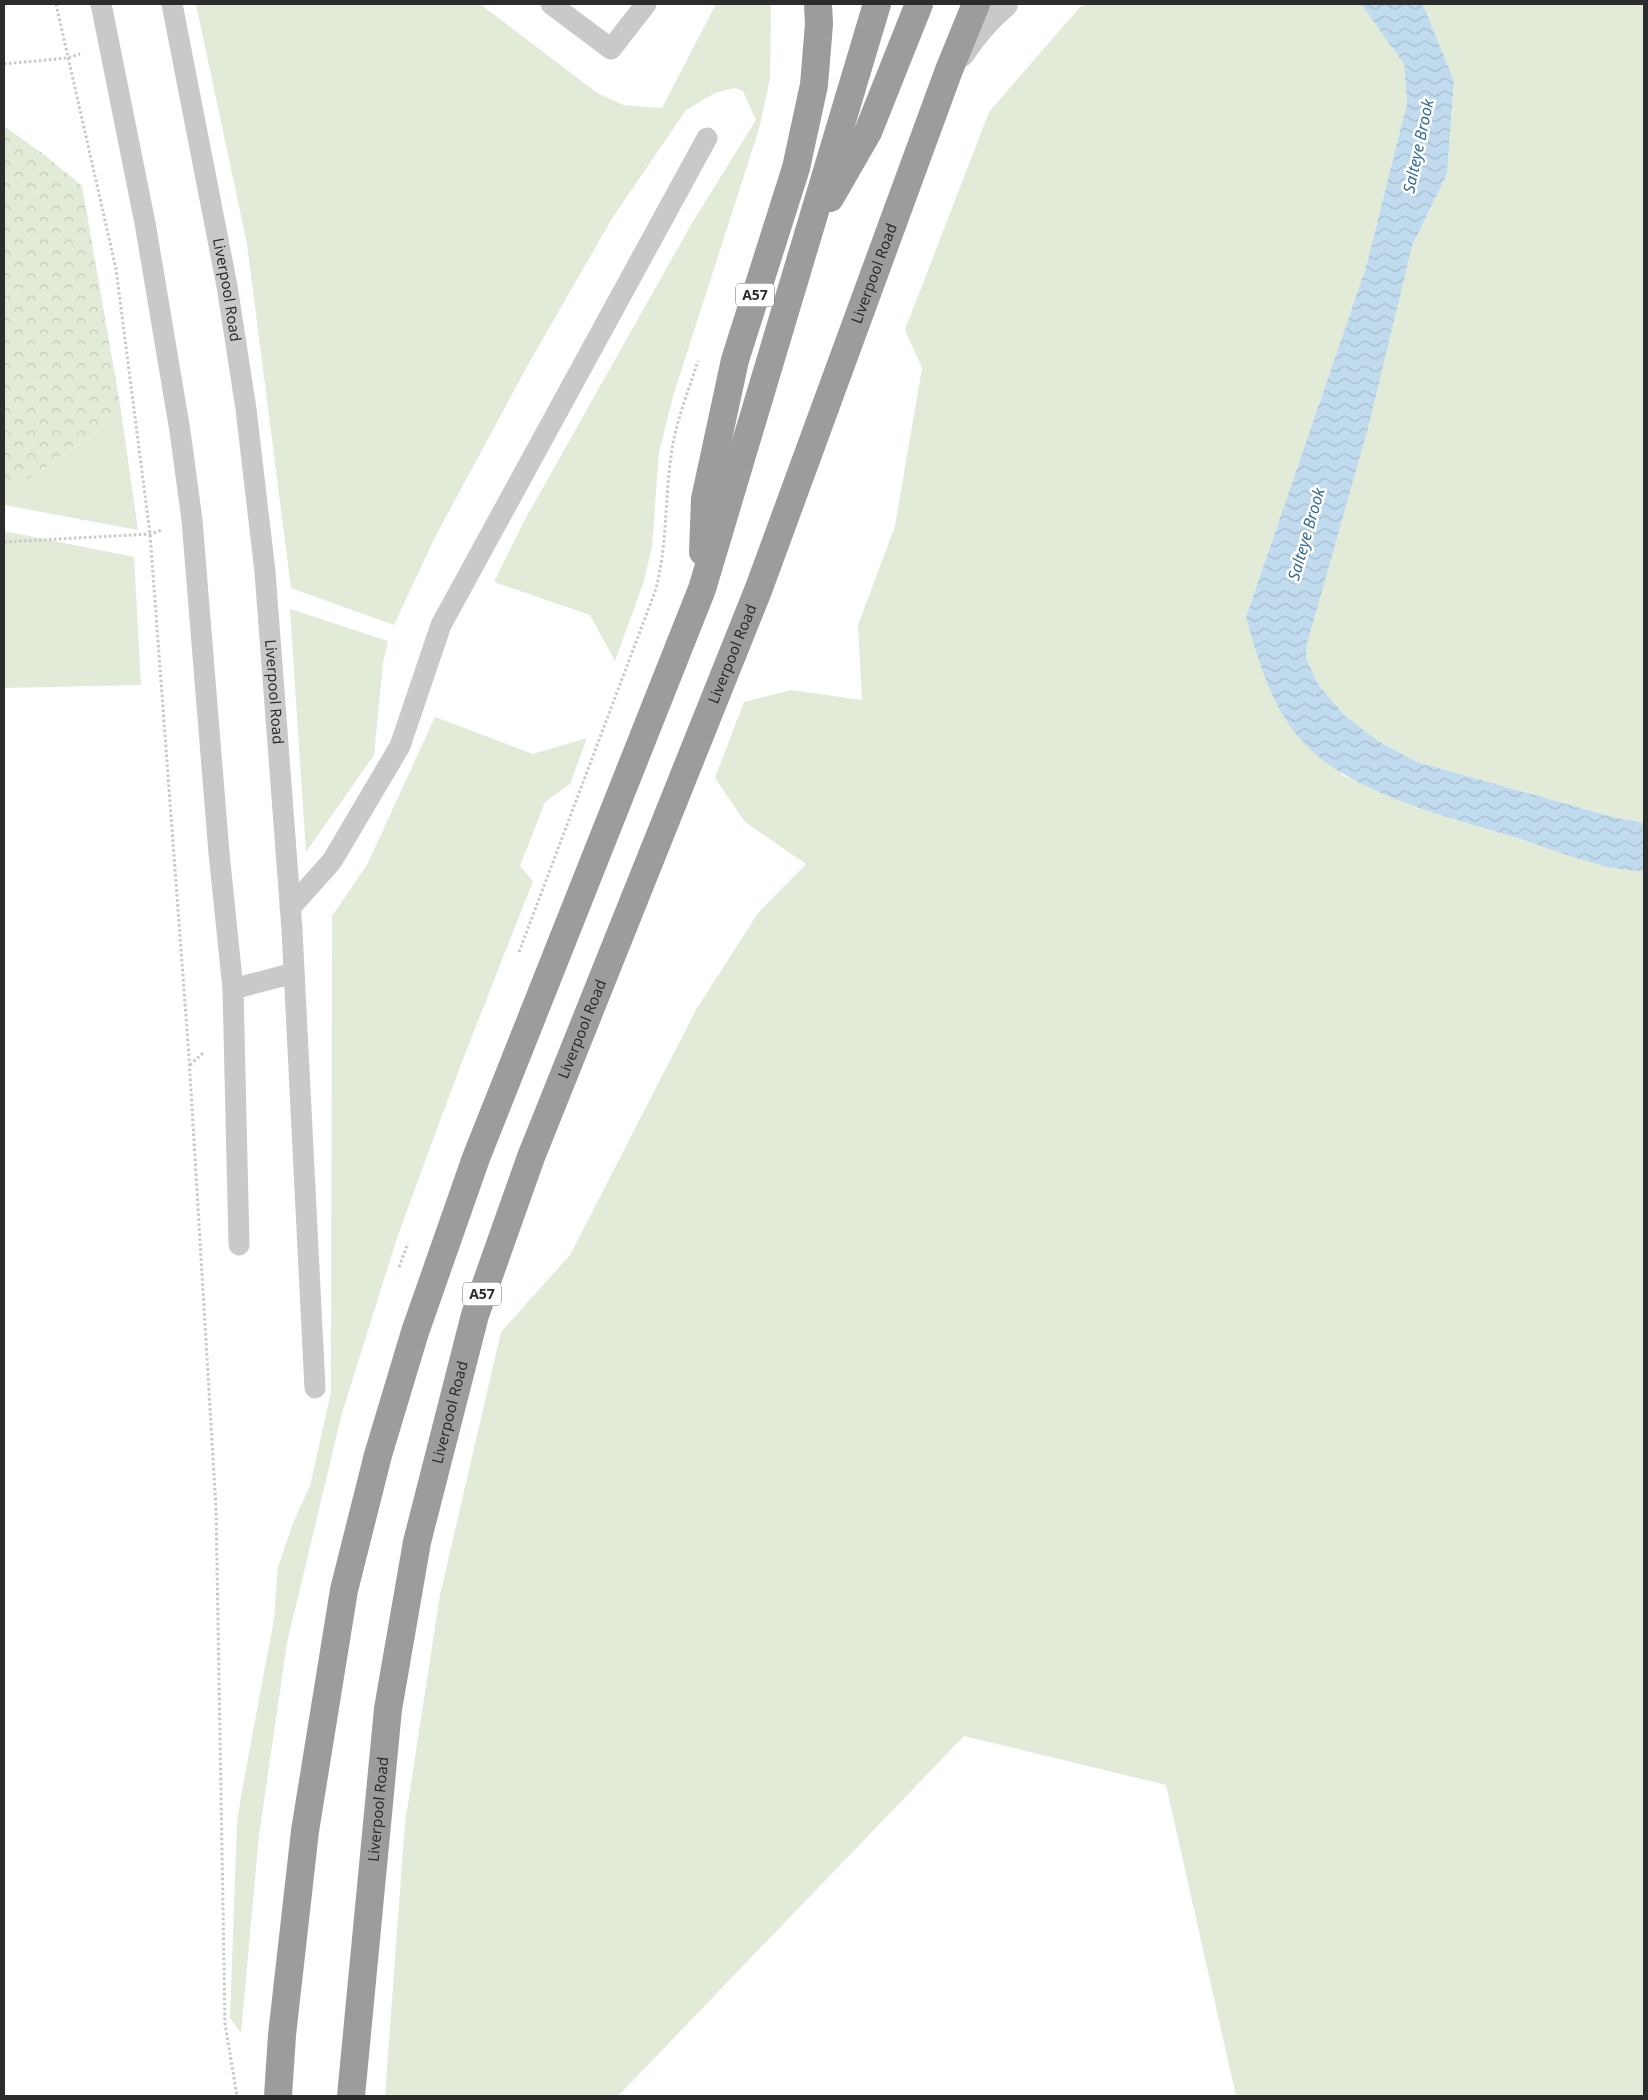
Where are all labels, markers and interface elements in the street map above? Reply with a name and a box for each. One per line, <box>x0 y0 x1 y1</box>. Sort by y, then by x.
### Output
water label: Salteye Brook <box>1397 96 1439 195</box>
street label: Liverpool Road <box>846 220 901 326</box>
street label: Liverpool Road <box>209 236 246 343</box>
road number: A57 <box>736 284 774 306</box>
water label: Salteye Brook <box>1282 484 1330 583</box>
street label: Liverpool Road <box>703 601 760 706</box>
street label: Liverpool Road <box>261 638 289 745</box>
street label: Liverpool Road <box>552 976 610 1081</box>
road number: A57 <box>463 1282 501 1306</box>
street label: Liverpool Road <box>426 1359 472 1466</box>
street label: Liverpool Road <box>362 1756 392 1863</box>

